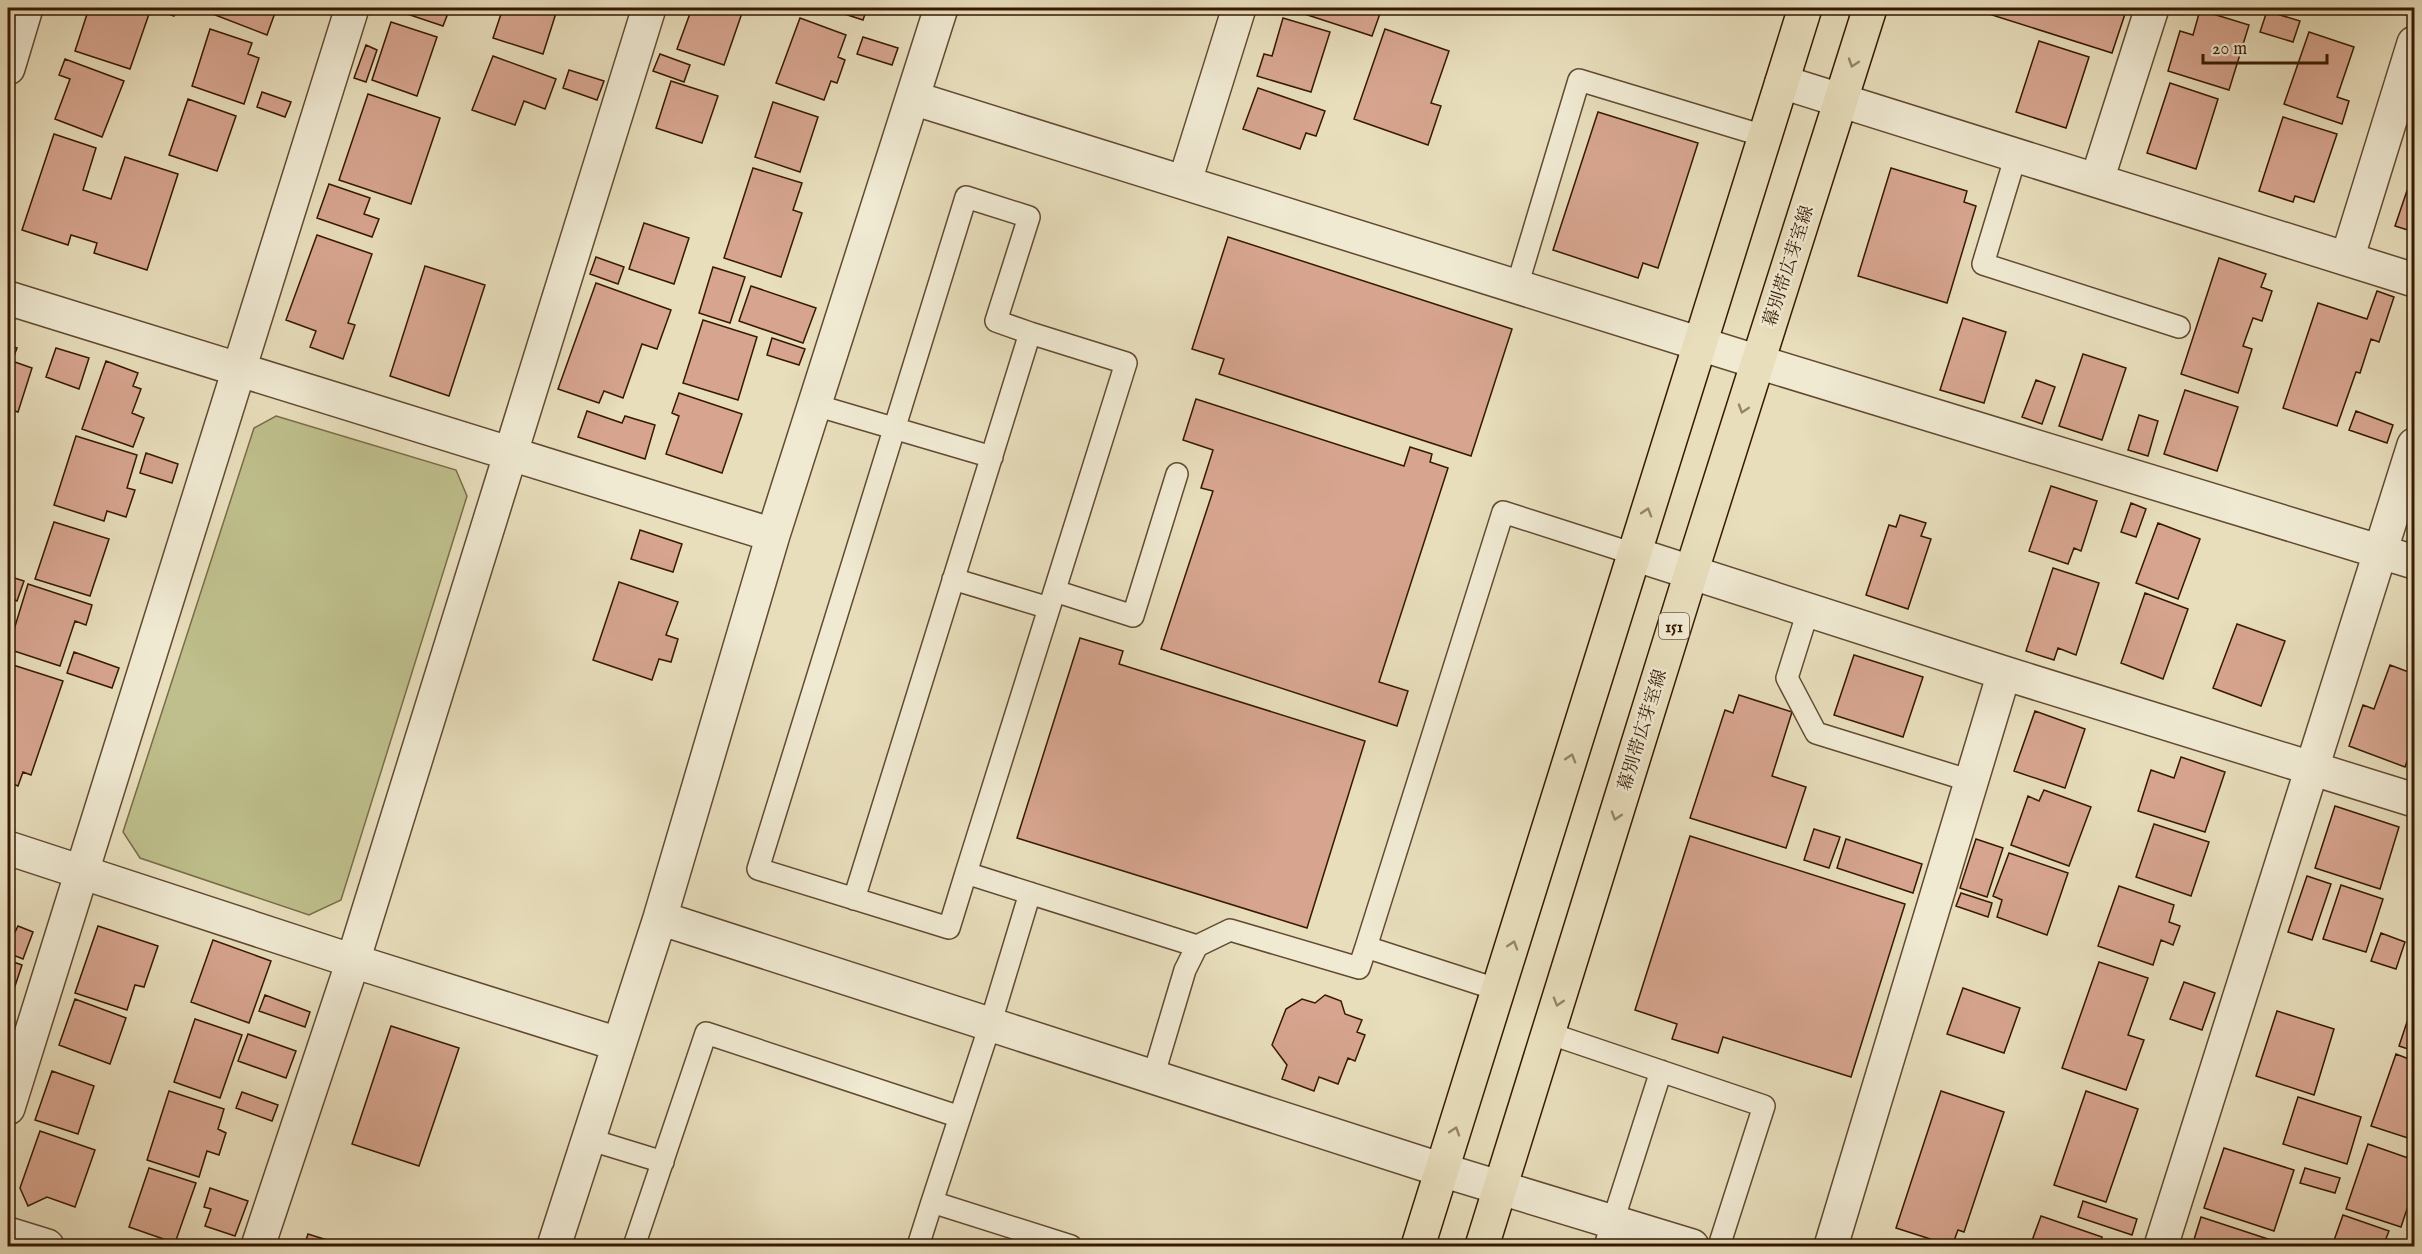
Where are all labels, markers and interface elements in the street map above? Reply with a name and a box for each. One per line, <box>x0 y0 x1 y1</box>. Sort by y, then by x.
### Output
scale bar <box>2203 27 2328 65</box>
text: 20 m <box>2212 38 2247 61</box>
one-way arrow <box>1848 57 1860 68</box>
street label: 幕別帯広芽室線 <box>1759 203 1820 330</box>
one-way arrow <box>1738 403 1750 414</box>
one-way arrow <box>1640 507 1652 518</box>
road number: 151 <box>1659 613 1689 639</box>
street label: 幕別帯広芽室線 <box>1614 667 1673 794</box>
one-way arrow <box>1564 753 1576 764</box>
one-way arrow <box>1611 810 1623 821</box>
one-way arrow <box>1506 940 1519 951</box>
one-way arrow <box>1553 996 1565 1007</box>
one-way arrow <box>1447 1126 1460 1137</box>

